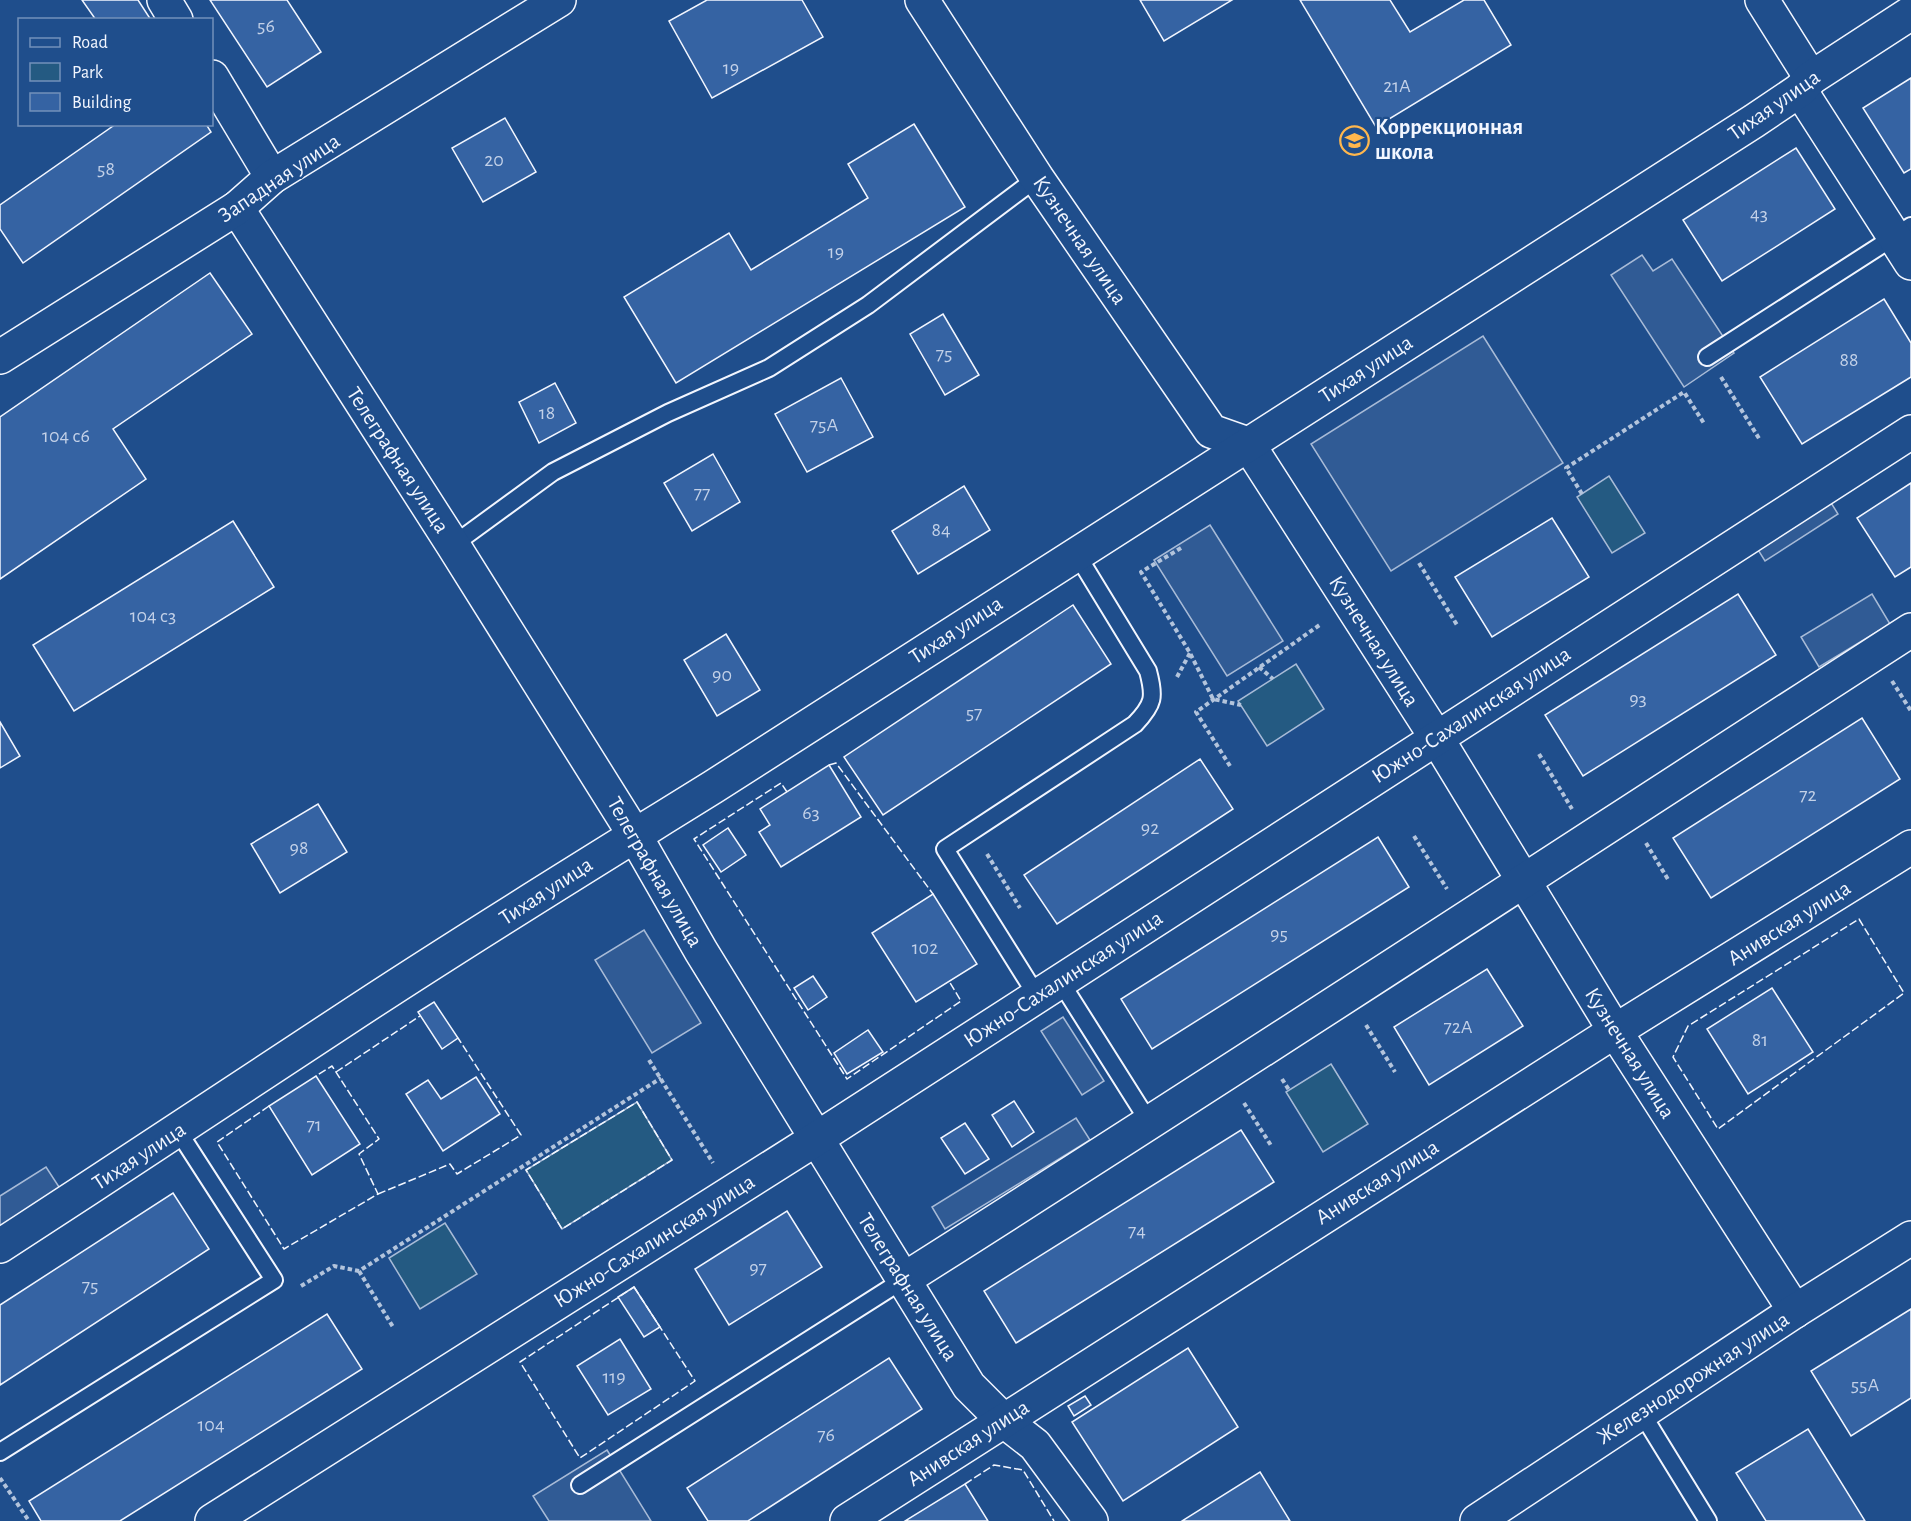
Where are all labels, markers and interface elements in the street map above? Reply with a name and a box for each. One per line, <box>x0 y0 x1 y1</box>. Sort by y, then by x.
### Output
house number: 56 <box>257 16 275 36</box>
legend <box>18 18 213 126</box>
text: Road <box>72 34 108 52</box>
house number: 19 <box>723 58 739 78</box>
text: Park <box>72 64 104 82</box>
street label: Тихая улица <box>1724 66 1824 144</box>
house number: 21А <box>1383 76 1411 96</box>
text: Building <box>72 94 132 112</box>
place label: Коррекционная школа <box>1375 116 1523 163</box>
school or university icon: Коррекционная школа <box>1338 124 1370 156</box>
street label: Западная улица <box>214 129 344 227</box>
house number: 20 <box>484 150 504 170</box>
house number: 58 <box>97 159 115 179</box>
street label: Кузнечная улица <box>1029 172 1131 308</box>
house number: 43 <box>1750 204 1768 224</box>
house number: 19 <box>828 242 844 262</box>
street label: Тихая улица <box>1316 331 1416 407</box>
house number: 75 <box>936 344 952 364</box>
house number: 88 <box>1840 350 1858 370</box>
street label: Телеграфная улица <box>343 383 453 537</box>
house number: 18 <box>539 403 555 423</box>
house number: 75А <box>810 415 838 435</box>
house number: 104 с6 <box>42 426 90 446</box>
house number: 77 <box>694 483 710 503</box>
house number: 84 <box>931 520 951 540</box>
street label: Кузнечная улица <box>1325 572 1423 710</box>
street label: Тихая улица <box>906 592 1006 668</box>
house number: 104 с3 <box>130 606 176 626</box>
street label: Южно-Сахалинская улица <box>1368 643 1574 787</box>
house number: 90 <box>712 665 732 685</box>
house number: 93 <box>1629 689 1647 709</box>
house number: 57 <box>966 703 982 723</box>
house number: 72 <box>1799 785 1817 805</box>
street label: Телеграфная улица <box>603 793 707 951</box>
house number: 63 <box>802 803 820 823</box>
house number: 92 <box>1141 818 1159 838</box>
house number: 98 <box>290 838 308 858</box>
street label: Тихая улица <box>496 853 596 929</box>
street label: Анивская улица <box>1724 876 1854 970</box>
street label: Южно-Сахалинская улица <box>960 907 1166 1051</box>
house number: 95 <box>1270 924 1288 944</box>
house number: 102 <box>912 938 938 958</box>
street label: Кузнечная улица <box>1581 984 1679 1122</box>
house number: 72А <box>1443 1017 1473 1037</box>
house number: 81 <box>1752 1030 1768 1050</box>
house number: 71 <box>306 1115 322 1135</box>
street label: Тихая улица <box>89 1118 189 1194</box>
street label: Анивская улица <box>1312 1135 1442 1229</box>
street label: Южно-Сахалинская улица <box>550 1170 758 1312</box>
street label: Телеграфная улица <box>854 1209 962 1365</box>
house number: 74 <box>1128 1221 1146 1241</box>
house number: 97 <box>749 1258 767 1278</box>
house number: 75 <box>82 1276 98 1296</box>
street label: Железнодорожная улица <box>1593 1308 1793 1448</box>
house number: 119 <box>602 1367 626 1387</box>
house number: 55А <box>1851 1375 1879 1395</box>
street label: Анивская улица <box>903 1396 1033 1490</box>
house number: 104 <box>197 1415 225 1435</box>
house number: 76 <box>817 1425 835 1445</box>

